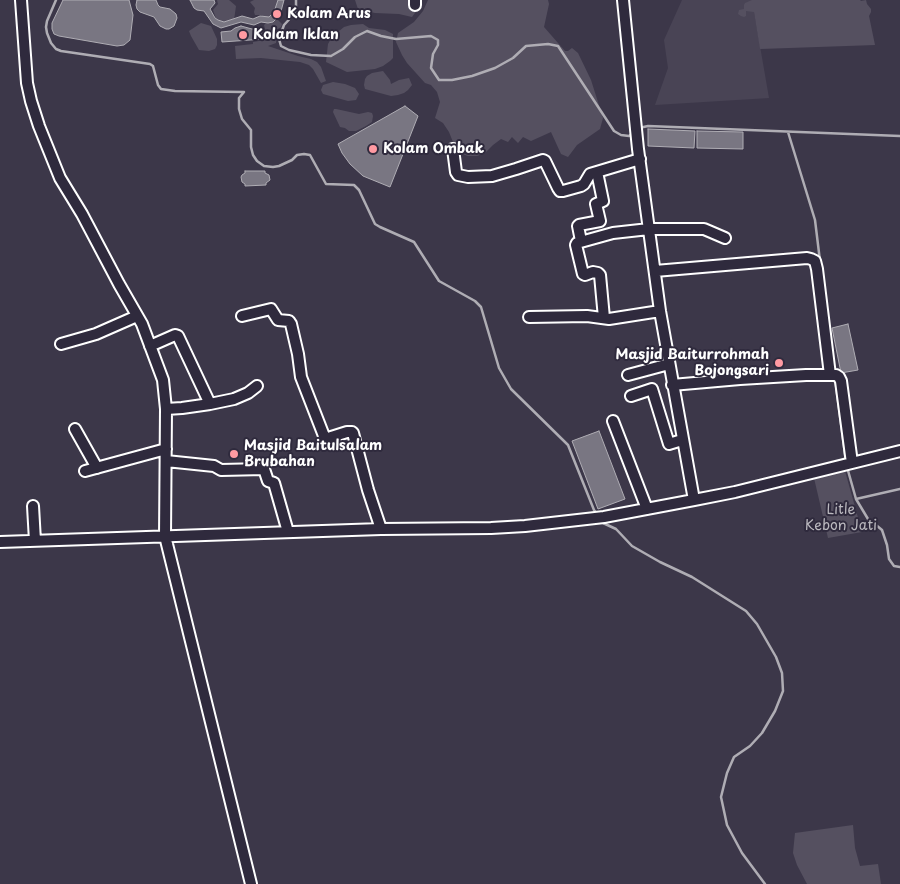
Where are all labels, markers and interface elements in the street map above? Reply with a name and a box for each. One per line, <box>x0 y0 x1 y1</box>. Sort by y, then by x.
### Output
place label: Kolam Arus <box>287 6 371 22</box>
marker: Kolam Arus <box>271 8 283 20</box>
place label: Kolam Iklan <box>253 27 339 43</box>
marker: Kolam Iklan <box>237 29 249 41</box>
place label: Kolam Ombak <box>383 141 484 157</box>
marker: Kolam Ombak <box>367 143 379 155</box>
place label: Masjid Baiturrohmah Bojongsari <box>616 347 769 380</box>
marker: Masjid Baiturrohmah Bojongsari <box>773 357 785 369</box>
place label: Masjid Baitulsalam Brubahan <box>244 438 382 471</box>
marker: Masjid Baitulsalam Brubahan <box>228 448 240 460</box>
park label: Litle Kebon Jati <box>805 502 877 534</box>

